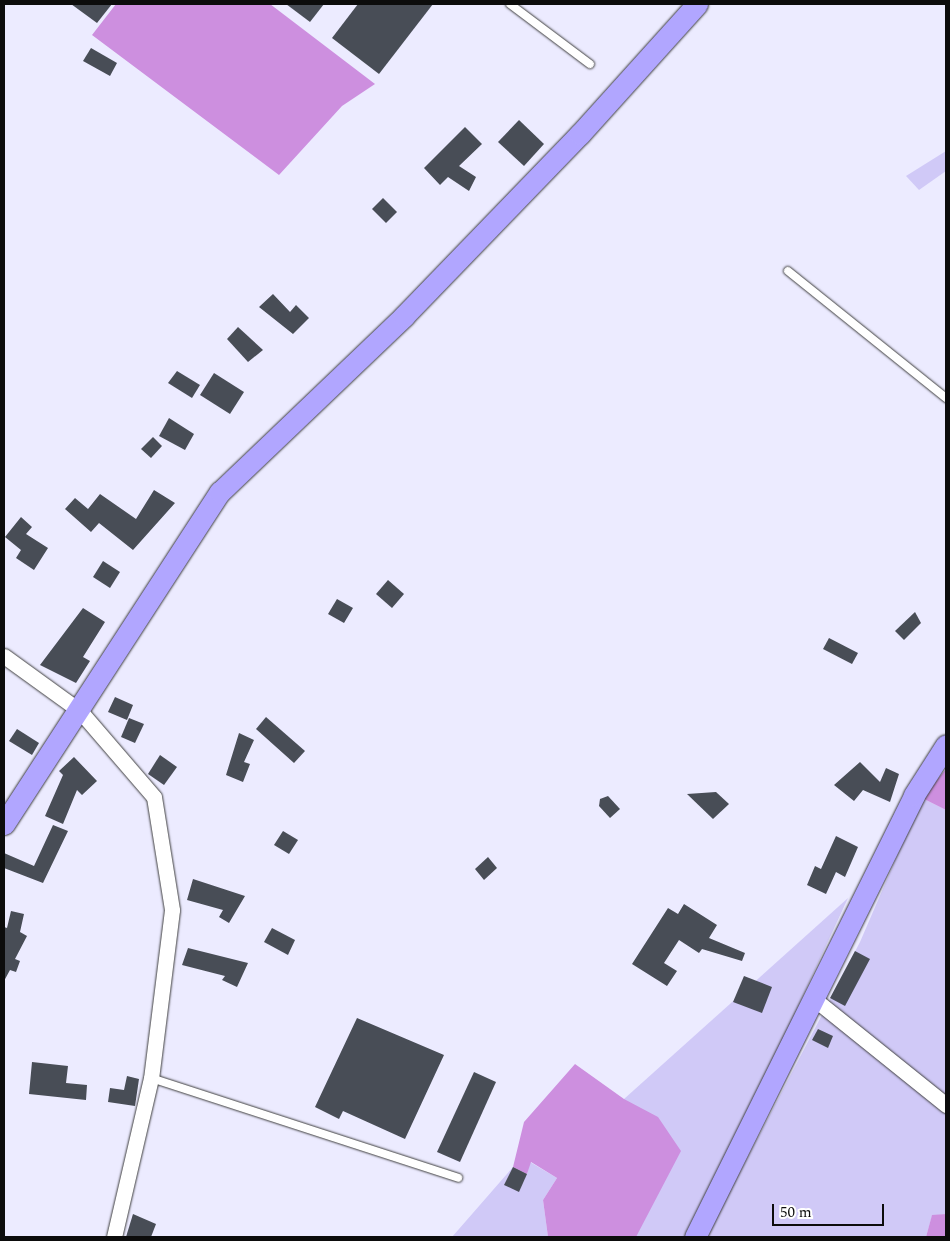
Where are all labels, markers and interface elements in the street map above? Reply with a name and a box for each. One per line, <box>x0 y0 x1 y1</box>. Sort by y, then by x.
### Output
scale bar <box>775 1194 888 1226</box>
text: 50 m <box>780 1201 812 1224</box>

